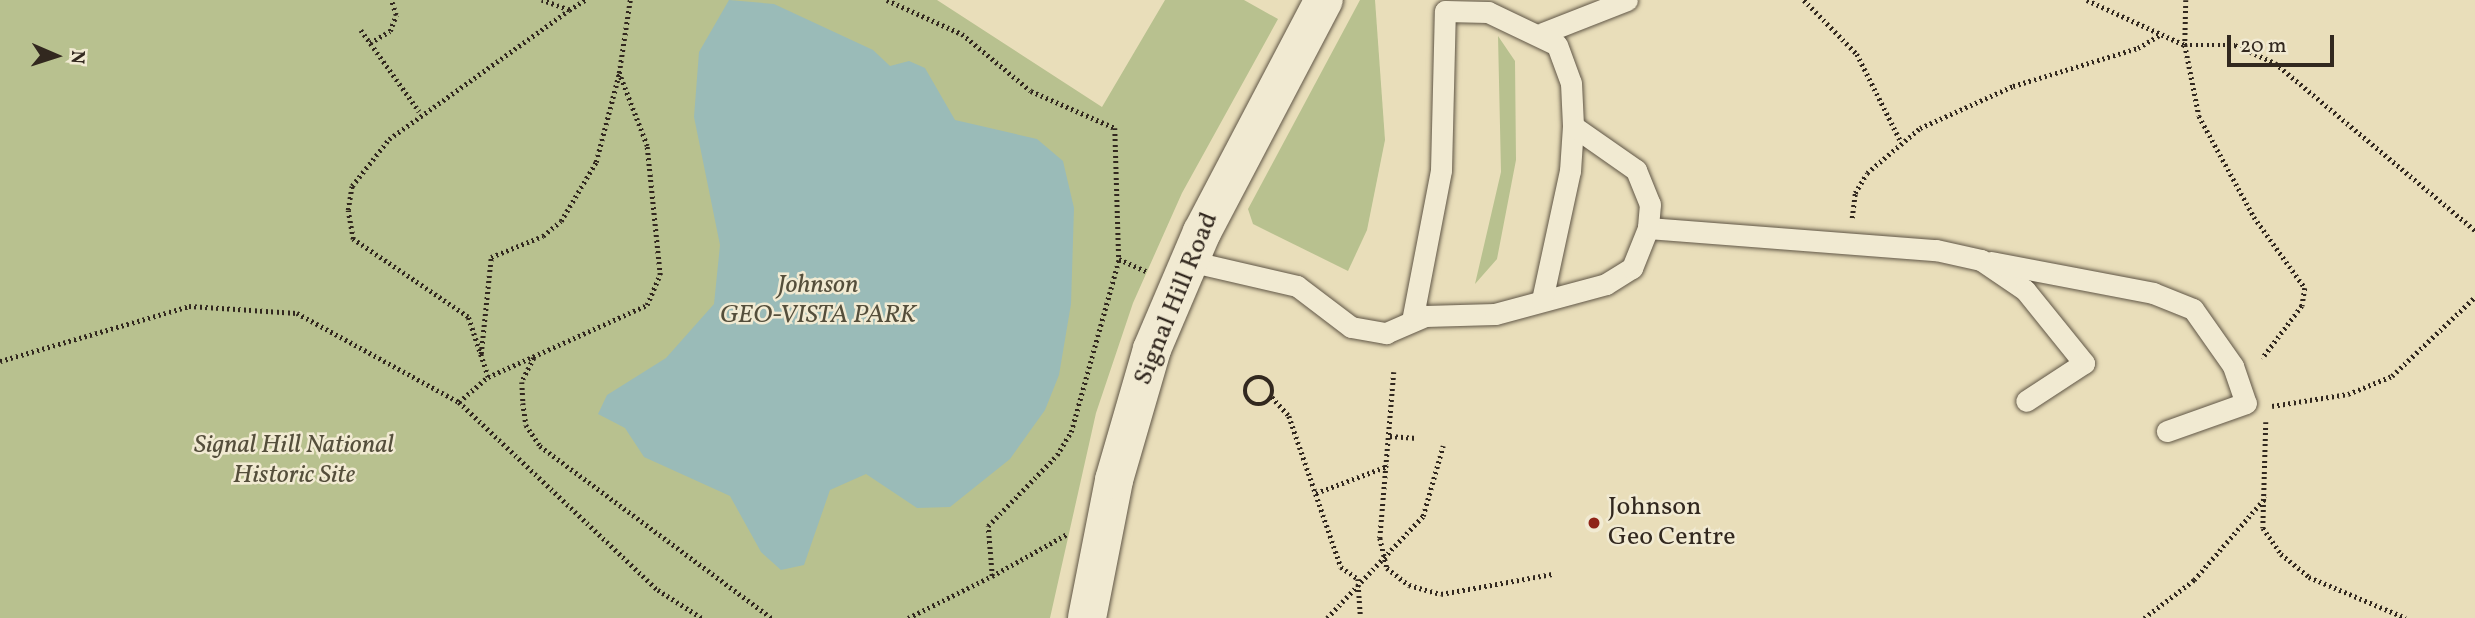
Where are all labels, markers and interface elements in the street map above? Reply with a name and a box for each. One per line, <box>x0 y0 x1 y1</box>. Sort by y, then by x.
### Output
north arrow <box>21 21 91 91</box>
scale bar <box>2230 21 2337 65</box>
text: 20 m <box>2240 32 2286 61</box>
text: N <box>64 50 90 65</box>
street label: Signal Hill Road <box>1128 208 1226 390</box>
park label: Johnson GEO-VISTA PARK <box>720 270 916 332</box>
park label: Signal Hill National Historic Site <box>194 430 394 492</box>
place label: Johnson Geo Centre <box>1608 492 1736 554</box>
marker: Johnson Geo Centre <box>1586 515 1602 531</box>

